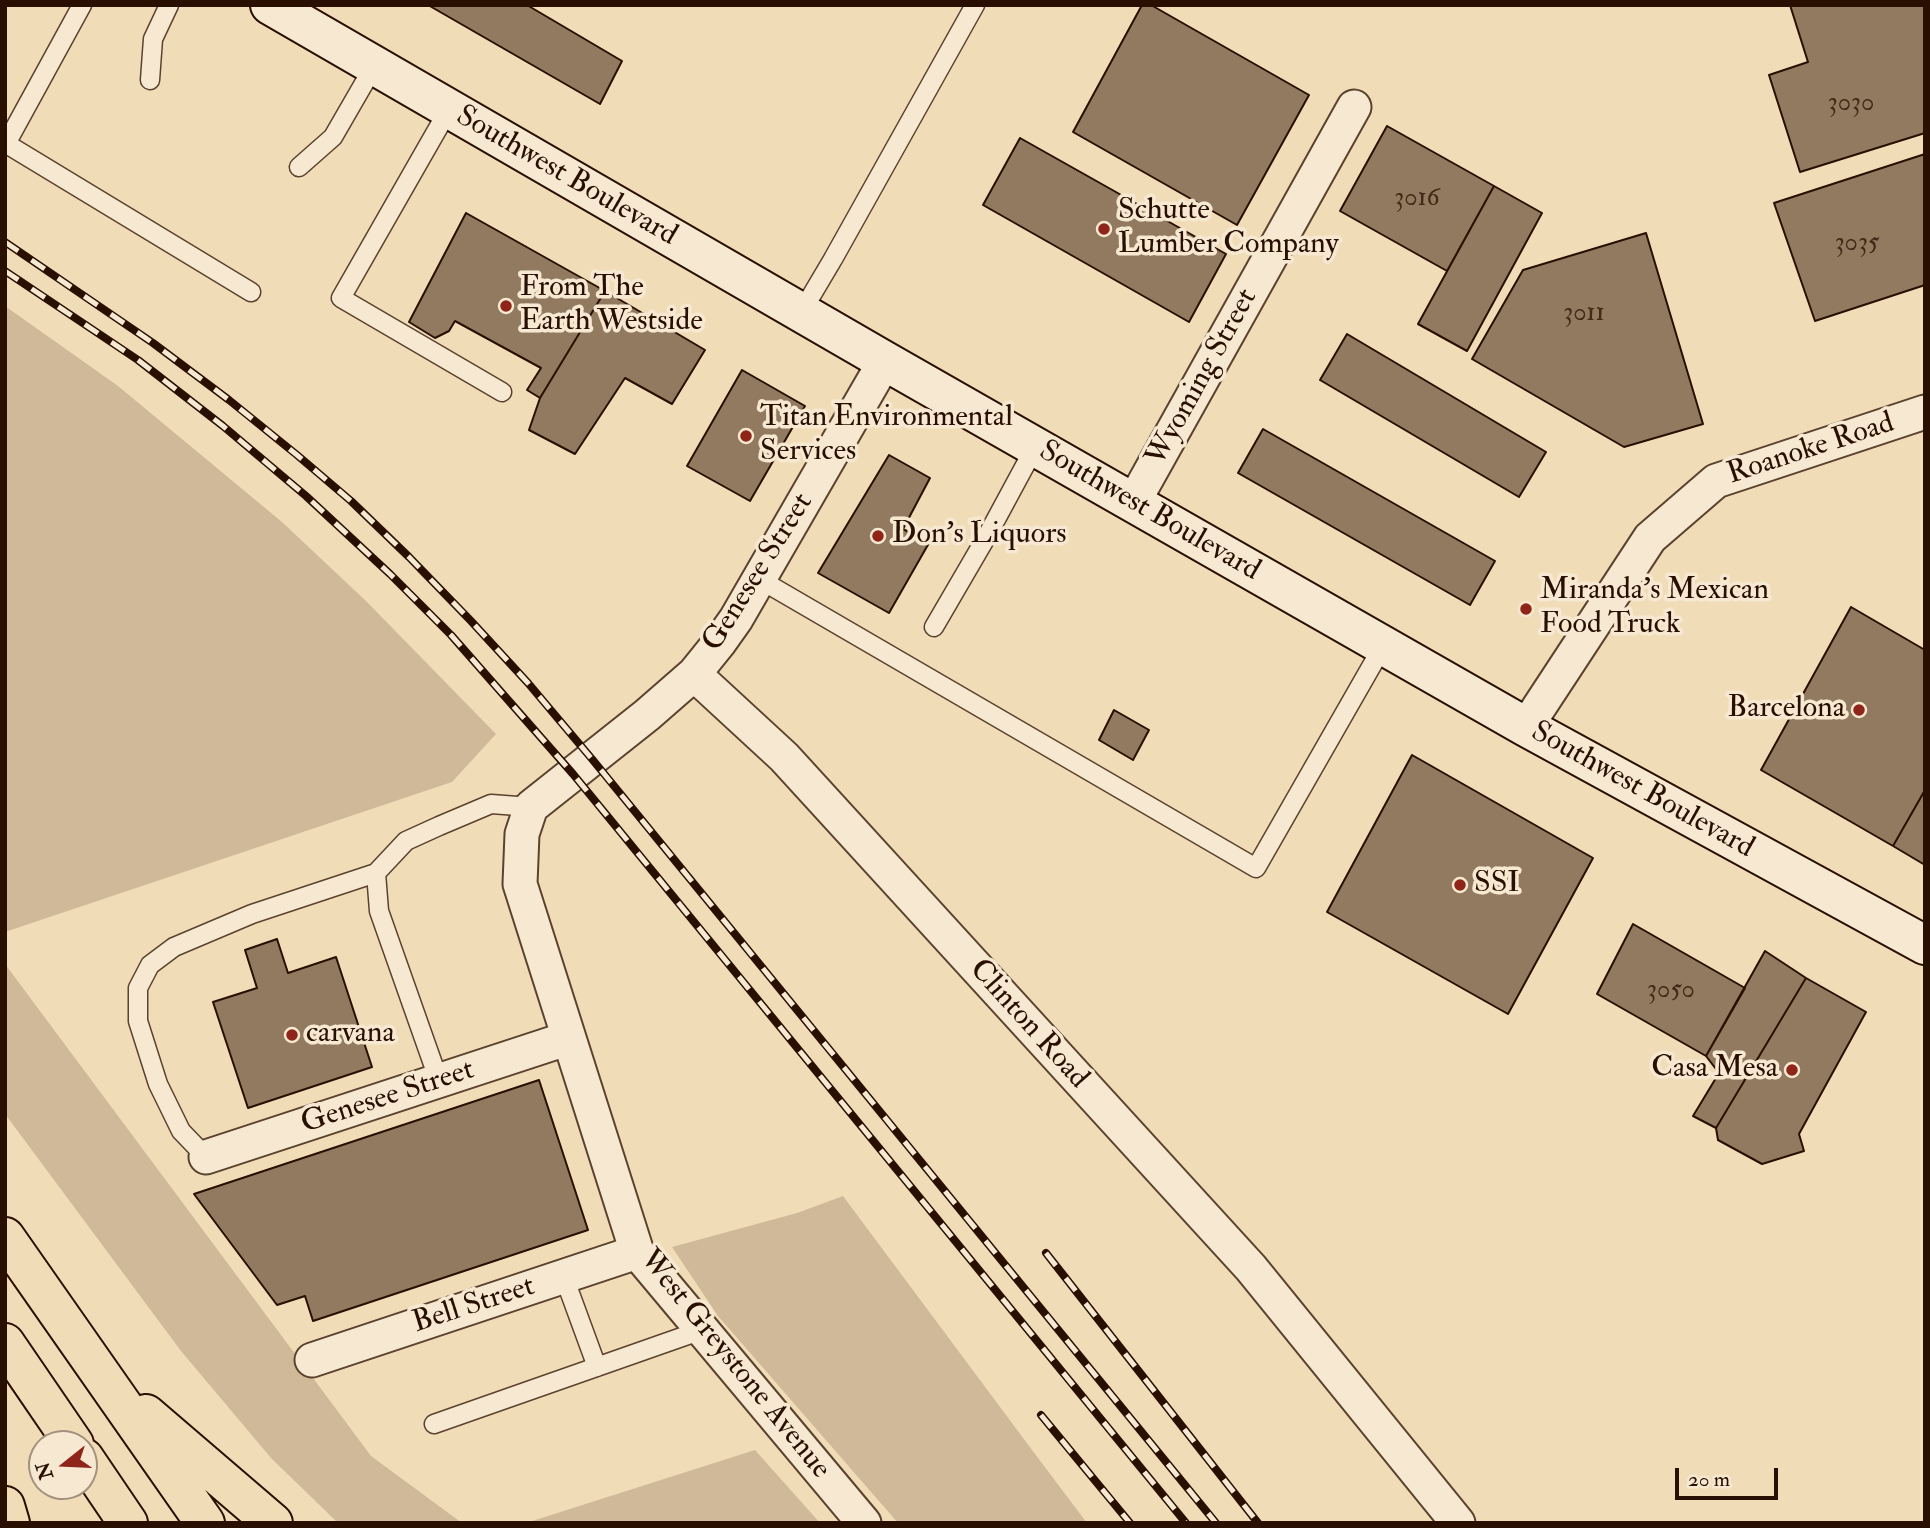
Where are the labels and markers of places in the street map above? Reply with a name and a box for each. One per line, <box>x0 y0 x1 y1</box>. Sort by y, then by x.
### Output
place label: Schutte Lumber Company <box>1118 194 1339 264</box>
marker: Schutte Lumber Company <box>1096 221 1112 237</box>
place label: From The Earth Westside <box>520 271 703 342</box>
marker: From The Earth Westside <box>498 298 514 314</box>
place label: Titan Environmental Services <box>760 401 1013 471</box>
marker: Titan Environmental Services <box>738 428 754 444</box>
place label: Don's Liquors <box>892 518 1067 554</box>
marker: Don's Liquors <box>870 528 886 544</box>
place label: Miranda's Mexican Food Truck <box>1540 574 1769 644</box>
marker: Miranda's Mexican Food Truck <box>1518 601 1534 617</box>
place label: Barcelona <box>1728 692 1845 728</box>
marker: Barcelona <box>1851 702 1867 718</box>
place label: SSI <box>1474 867 1519 903</box>
marker: SSI <box>1452 877 1468 893</box>
place label: carvana <box>306 1017 395 1053</box>
marker: carvana <box>284 1027 300 1043</box>
place label: Casa Mesa <box>1651 1052 1778 1088</box>
marker: Casa Mesa <box>1784 1062 1800 1078</box>

